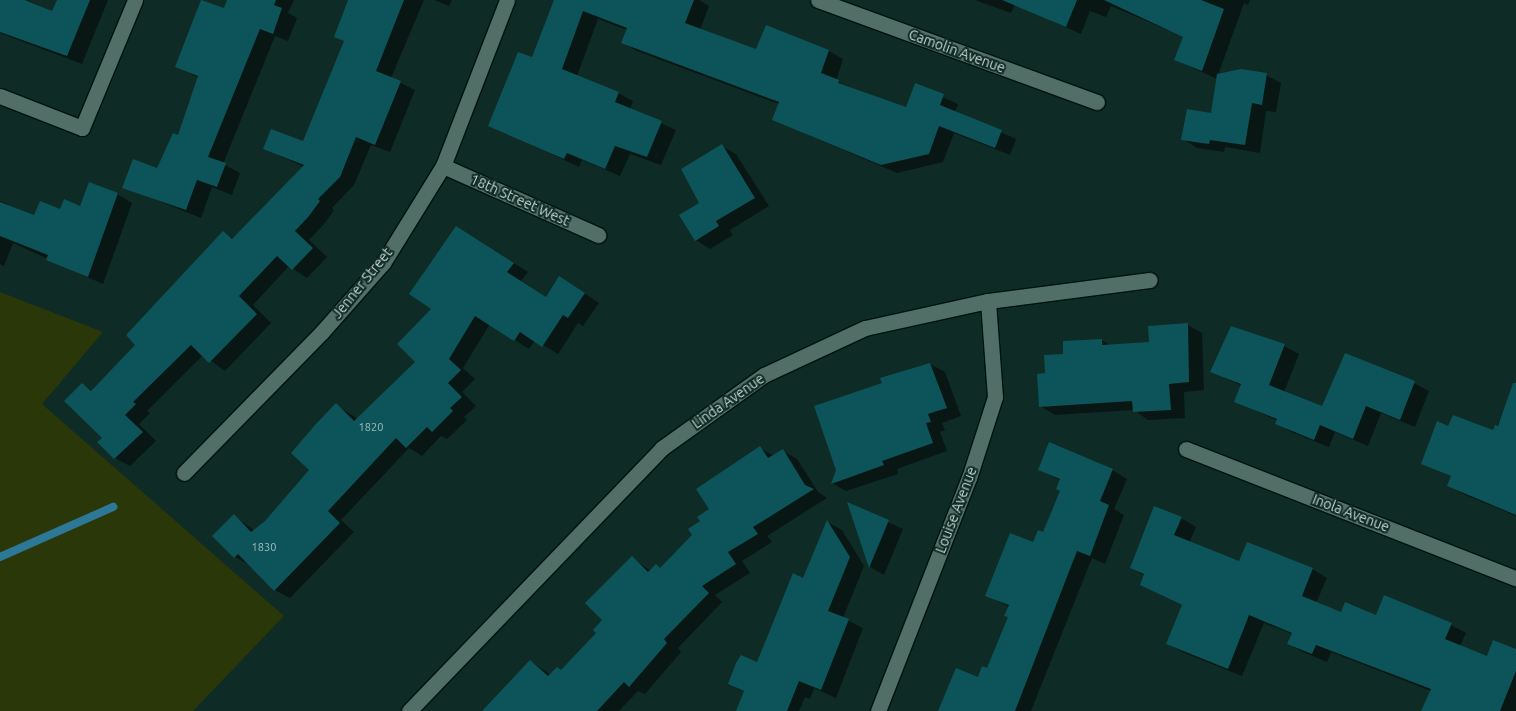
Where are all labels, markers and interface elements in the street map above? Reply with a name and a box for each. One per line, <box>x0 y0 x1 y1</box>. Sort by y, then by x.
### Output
street label: Camolin Avenue <box>906 26 1008 76</box>
street label: 18th Street West <box>468 171 572 229</box>
street label: Jenner Street <box>328 244 396 322</box>
street label: Linda Avenue <box>689 370 767 432</box>
house number: 1820 <box>359 420 383 434</box>
street label: Louise Avenue <box>932 465 980 555</box>
street label: Inola Avenue <box>1310 491 1392 535</box>
house number: 1830 <box>252 540 276 554</box>

